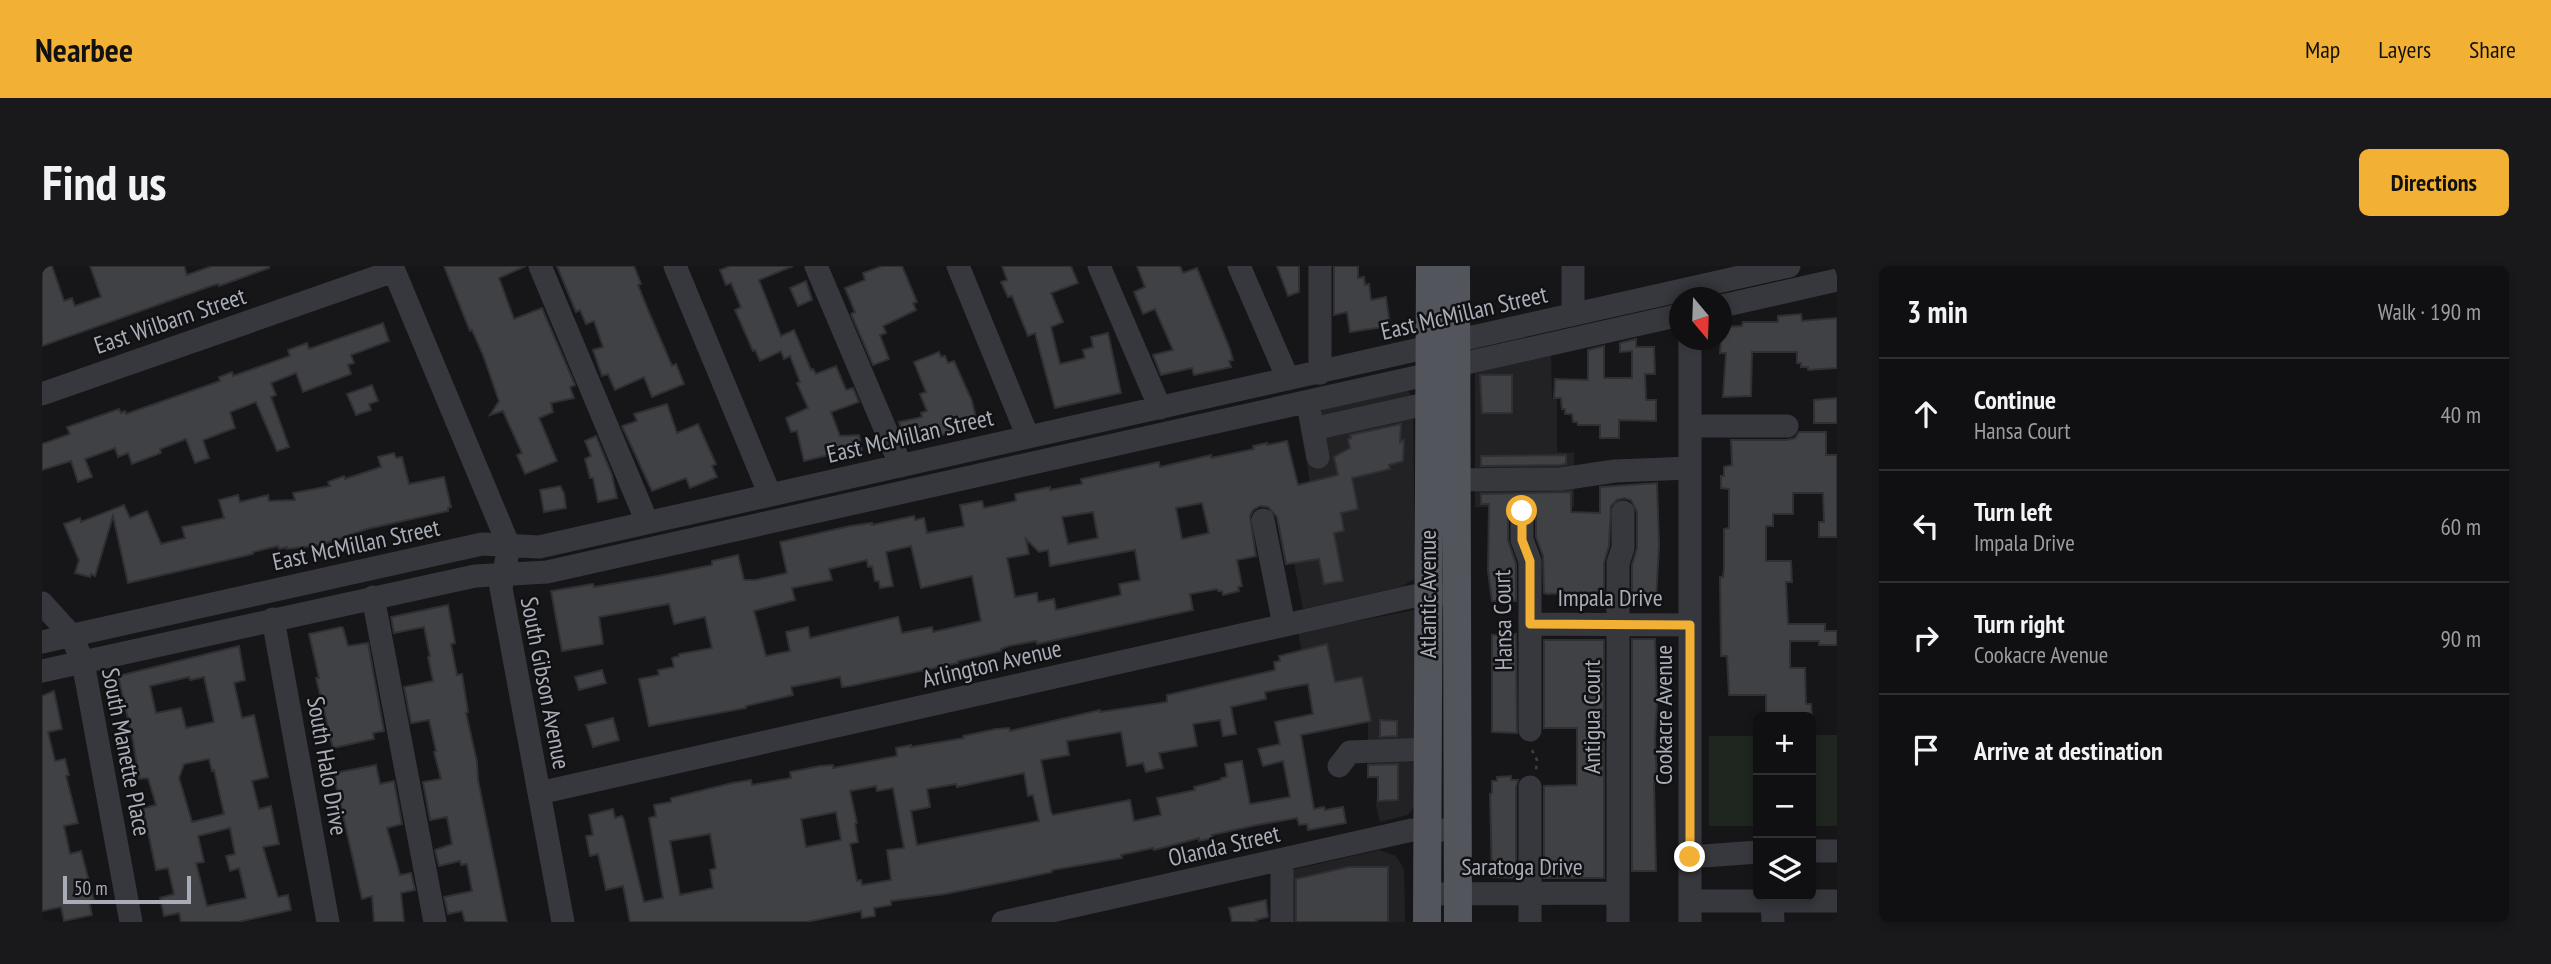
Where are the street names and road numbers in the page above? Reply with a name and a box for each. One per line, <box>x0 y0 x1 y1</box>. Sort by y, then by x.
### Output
street label: East McMillan Street <box>1378 278 1551 347</box>
street label: East Wilbarn Street <box>90 280 250 361</box>
street label: East McMillan Street <box>824 401 997 470</box>
street label: East McMillan Street <box>269 512 443 577</box>
street label: Atlantic Avenue <box>1412 530 1443 658</box>
street label: Hansa Court <box>1486 569 1519 671</box>
street label: Impala Drive <box>1557 582 1663 613</box>
street label: South Gibson Avenue <box>514 594 577 772</box>
street label: Arlington Avenue <box>919 632 1065 695</box>
street label: Cookacre Avenue <box>1648 645 1679 785</box>
street label: Antigua Court <box>1576 660 1607 774</box>
street label: South Manette Place <box>95 665 158 839</box>
street label: South Halo Drive <box>300 694 355 838</box>
street label: Olanda Street <box>1165 818 1283 873</box>
street label: Saratoga Drive <box>1461 851 1583 882</box>

